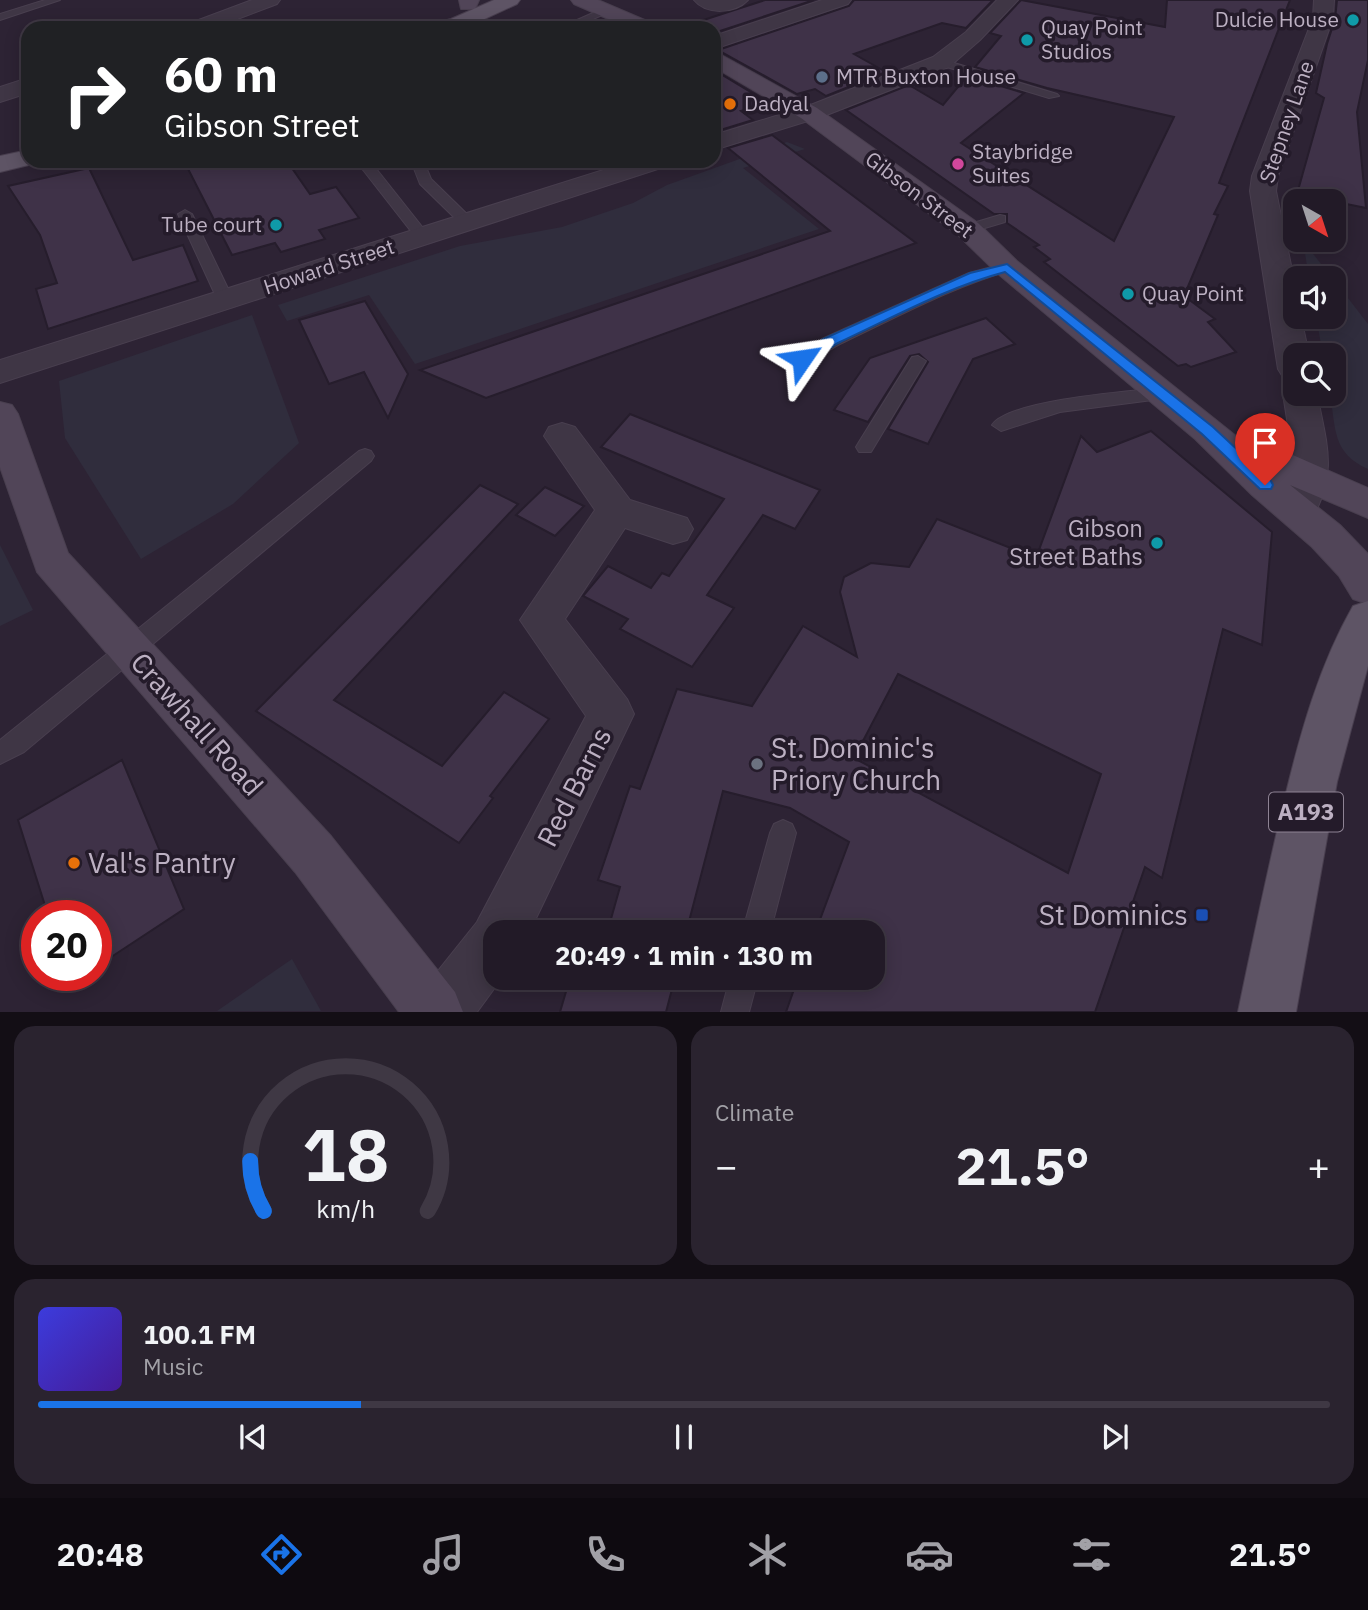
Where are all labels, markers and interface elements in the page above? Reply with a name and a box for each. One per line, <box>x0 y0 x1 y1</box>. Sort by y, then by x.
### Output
place label: Dulcie House <box>1215 5 1339 33</box>
marker: Dulcie House <box>1345 12 1361 28</box>
place label: Quay Point Studios <box>1041 13 1143 65</box>
marker: Quay Point Studios <box>1019 32 1035 48</box>
text: 60 m <box>164 42 278 105</box>
icon: right <box>49 49 140 140</box>
street label: Stepney Lane <box>1252 57 1320 186</box>
place label: MTR Buxton House <box>836 62 1016 90</box>
marker: MTR Buxton House <box>814 69 830 85</box>
place label: Dadyal <box>744 89 809 117</box>
marker: Dadyal <box>722 96 738 112</box>
text: Gibson Street <box>164 104 360 146</box>
place label: Staybridge Suites <box>972 137 1073 189</box>
street label: Gibson Street <box>860 144 979 244</box>
marker: Staybridge Suites <box>950 156 966 172</box>
north arrow <box>1283 189 1346 252</box>
map controls <box>1283 189 1346 406</box>
place label: Tube court <box>161 210 262 238</box>
marker: Tube court <box>268 217 284 233</box>
street label: Howard Street <box>260 232 398 300</box>
button: sound <box>1283 266 1346 329</box>
place label: Quay Point <box>1142 279 1244 307</box>
marker: Quay Point <box>1120 286 1136 302</box>
position arrow <box>765 322 839 396</box>
button: search <box>1283 343 1346 406</box>
pin <box>1235 413 1295 485</box>
icon: arrive <box>1246 424 1284 462</box>
place label: Gibson Street Baths <box>1009 512 1143 572</box>
marker: Gibson Street Baths <box>1149 535 1165 551</box>
street label: Crawhall Road <box>123 644 272 803</box>
street label: Red Barns <box>528 721 619 853</box>
place label: St. Dominic's Priory Church <box>771 729 941 798</box>
marker: St. Dominic's Priory Church <box>749 756 765 772</box>
road number: A193 <box>1269 792 1343 832</box>
place label: Val's Pantry <box>88 844 236 881</box>
marker: Val's Pantry <box>66 855 82 871</box>
place label: St Dominics <box>1039 896 1188 933</box>
speed limit sign: 20 <box>21 900 112 991</box>
marker: St Dominics <box>1194 907 1210 923</box>
text: 20:49 · 1 min · 130 m <box>555 938 813 972</box>
text: Climate <box>715 1097 794 1127</box>
text: 18 <box>302 1107 389 1202</box>
text: 21.5° <box>955 1132 1090 1199</box>
text: − <box>715 1141 738 1190</box>
text: + <box>1307 1141 1330 1190</box>
text: km/h <box>316 1192 375 1225</box>
text: 100.1 FM <box>143 1317 256 1351</box>
text: Music <box>143 1351 203 1381</box>
icon: previous <box>234 1418 272 1456</box>
icon: pause <box>665 1418 703 1456</box>
icon: next <box>1096 1418 1134 1456</box>
icon: directions <box>257 1530 306 1579</box>
icon: music <box>419 1530 468 1579</box>
icon: phone <box>581 1530 630 1579</box>
icon: climate <box>743 1530 792 1579</box>
icon: car <box>905 1530 954 1579</box>
icon: filters <box>1067 1530 1116 1579</box>
text: 20:48 <box>57 1533 144 1575</box>
text: 21.5° <box>1229 1533 1311 1575</box>

